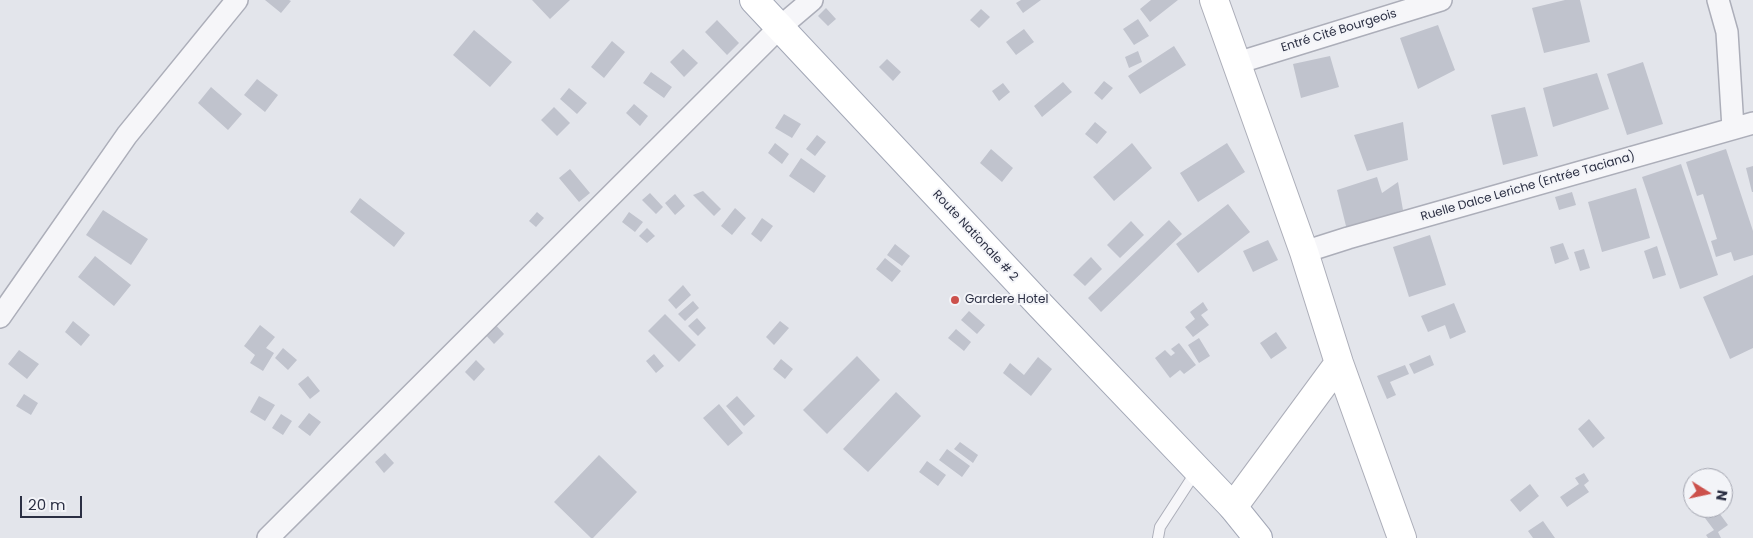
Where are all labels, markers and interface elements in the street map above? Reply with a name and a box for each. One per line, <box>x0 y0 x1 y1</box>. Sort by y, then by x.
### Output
street label: Entré Cité Bourgeois <box>1279 7 1399 55</box>
street label: Ruelle Dalce Leriche (Entrée Taciana) <box>1419 149 1637 225</box>
street label: Route Nationale # 2 <box>929 188 1021 284</box>
place label: Gardere Hotel <box>965 293 1048 307</box>
marker: Gardere Hotel <box>949 294 961 306</box>
north arrow <box>1683 468 1733 518</box>
scale bar <box>22 486 85 518</box>
text: N <box>1711 489 1733 502</box>
text: 20 m <box>28 494 66 515</box>

